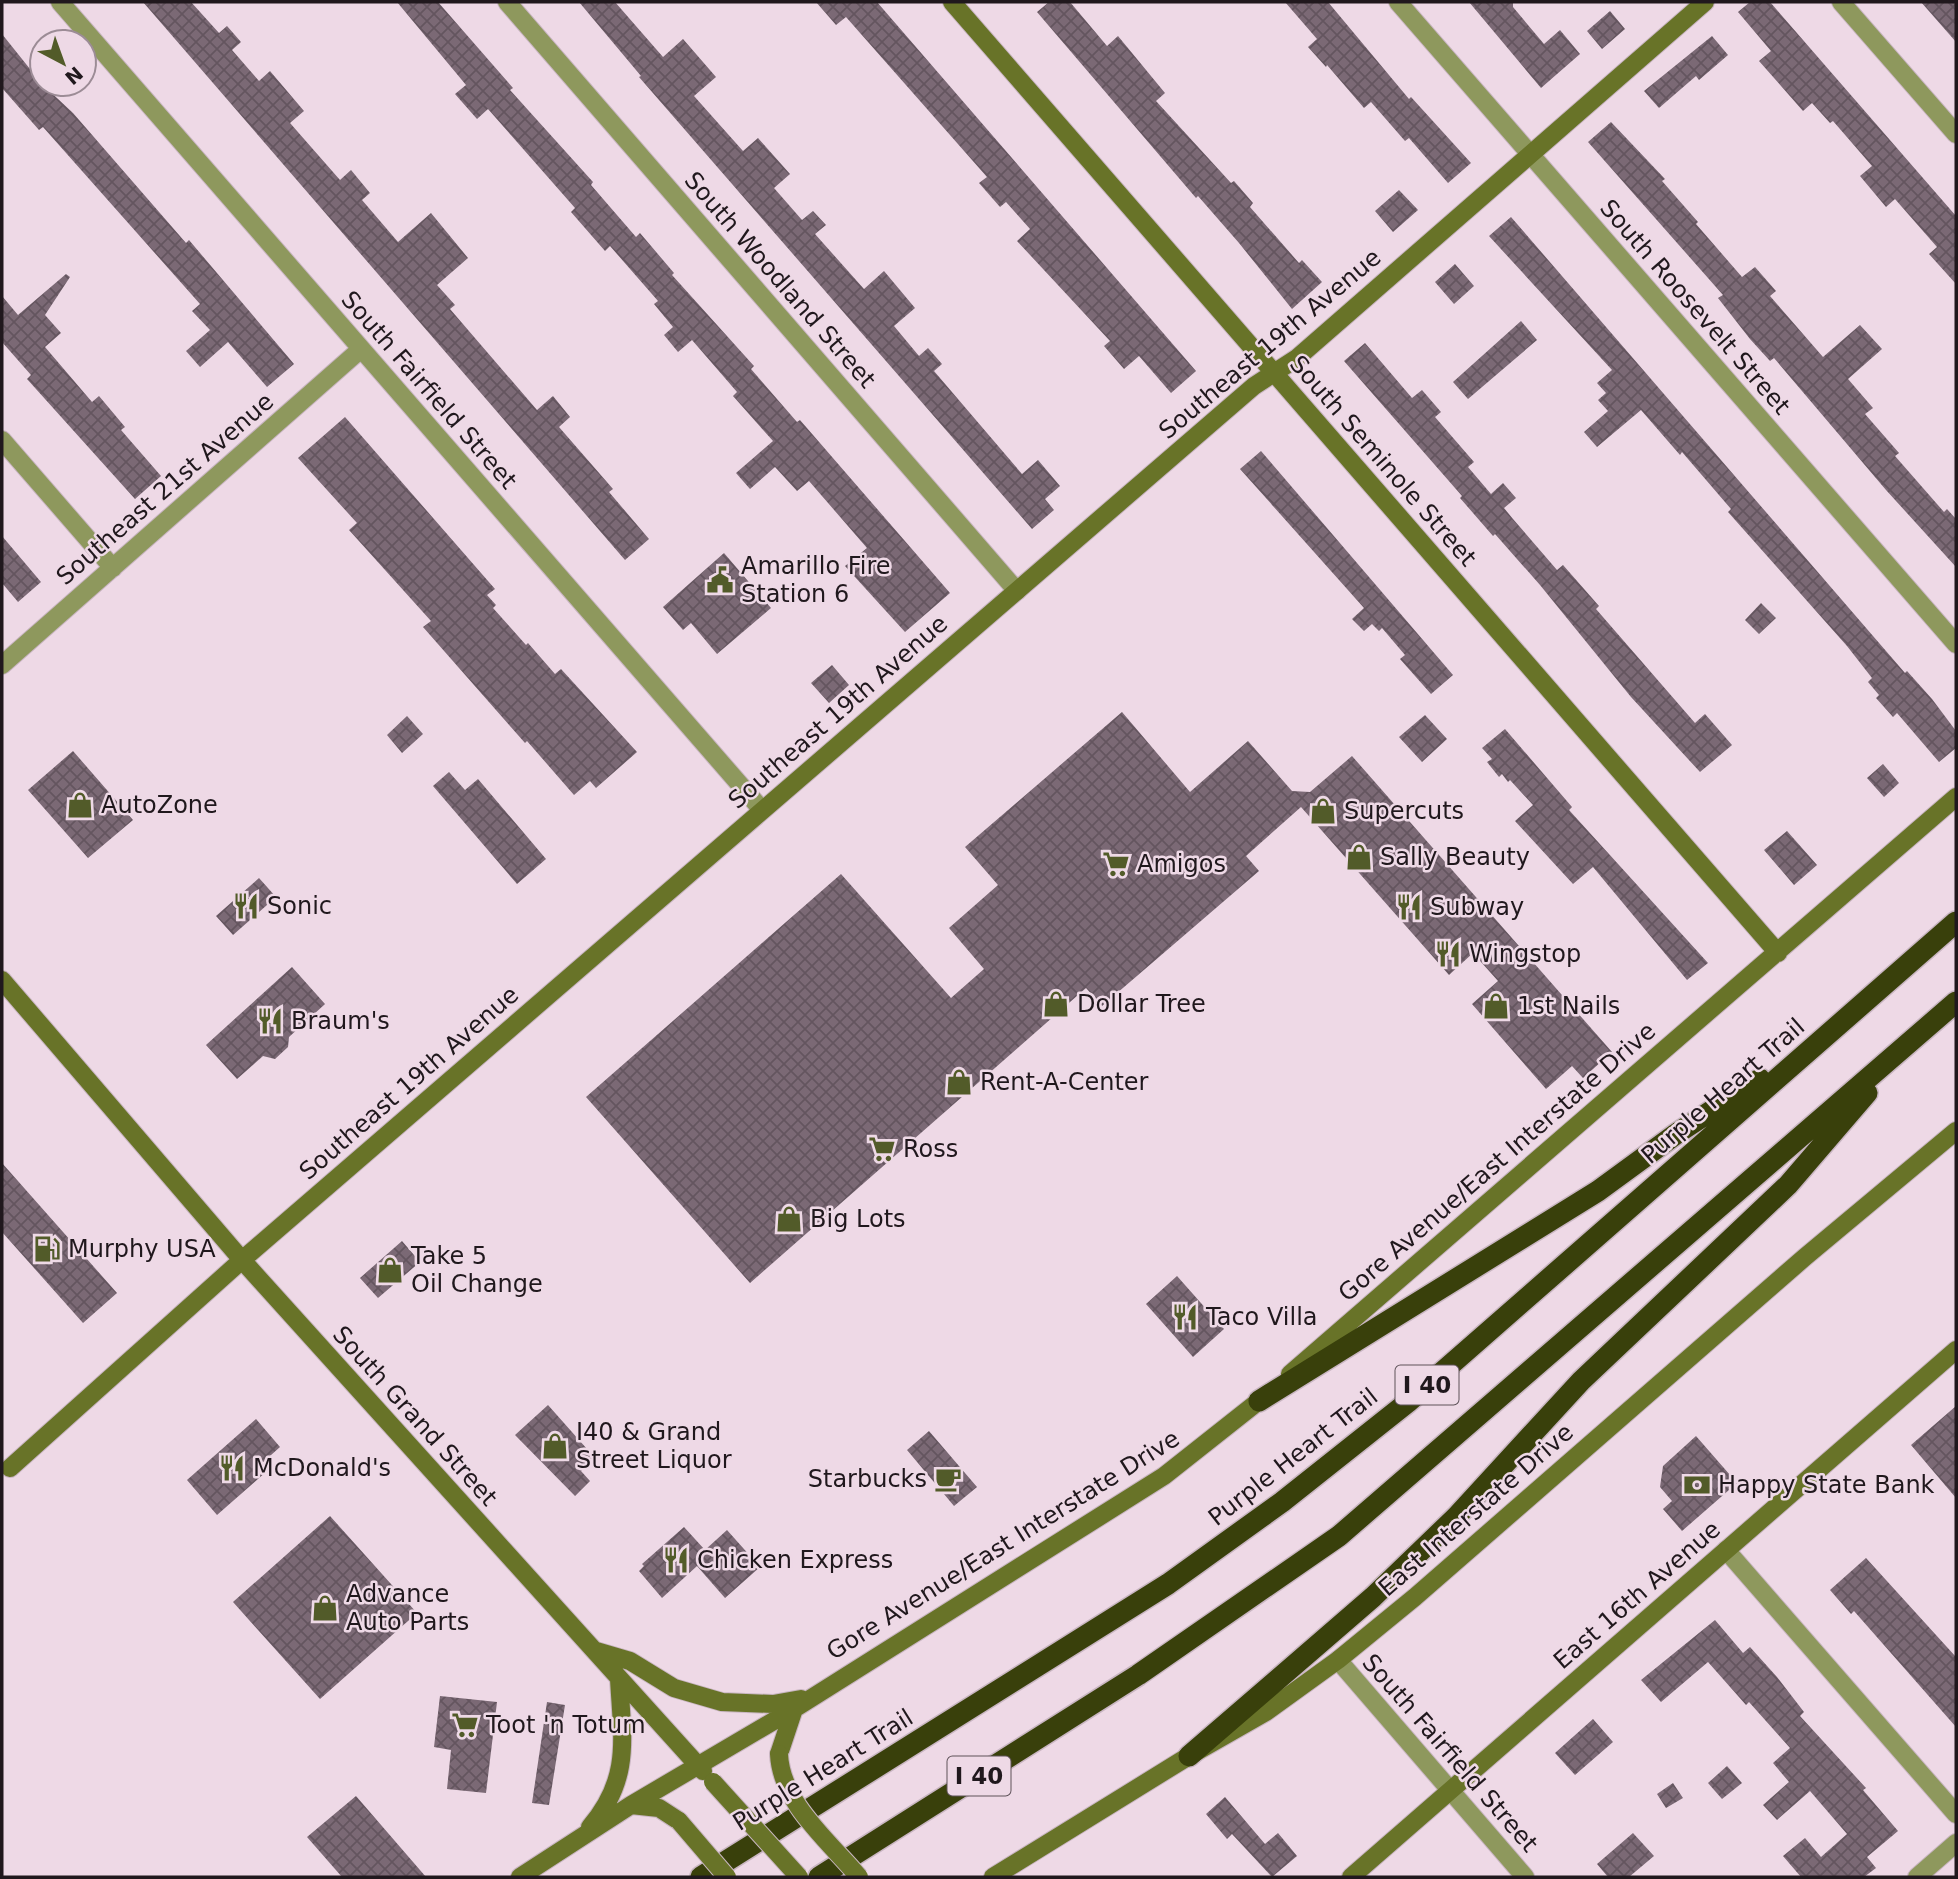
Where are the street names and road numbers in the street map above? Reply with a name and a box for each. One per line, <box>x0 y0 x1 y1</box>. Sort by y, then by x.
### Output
street label: South Woodland Street <box>679 166 881 394</box>
street label: South Roosevelt Street <box>1594 194 1796 420</box>
street label: Southeast 19th Avenue <box>1153 243 1387 445</box>
street label: South Fairfield Street <box>336 286 522 494</box>
street label: South Seminole Street <box>1284 350 1482 572</box>
street label: Southeast 21st Avenue <box>51 387 279 591</box>
street label: Southeast 19th Avenue <box>723 609 953 815</box>
street label: Southeast 19th Avenue <box>294 980 524 1186</box>
street label: Purple Heart Trail <box>1636 1013 1810 1169</box>
street label: Gore Avenue/East Interstate Drive <box>1333 1017 1661 1307</box>
street label: South Grand Street <box>327 1321 503 1511</box>
road number: I 40 <box>1396 1366 1458 1404</box>
street label: Purple Heart Trail <box>1203 1382 1383 1532</box>
street label: East Interstate Drive <box>1373 1418 1579 1602</box>
street label: Gore Avenue/East Interstate Drive <box>822 1424 1184 1666</box>
street label: East 16th Avenue <box>1548 1515 1726 1675</box>
street label: South Fairfield Street <box>1357 1649 1543 1857</box>
street label: Purple Heart Trail <box>728 1703 918 1837</box>
road number: I 40 <box>948 1756 1010 1796</box>

